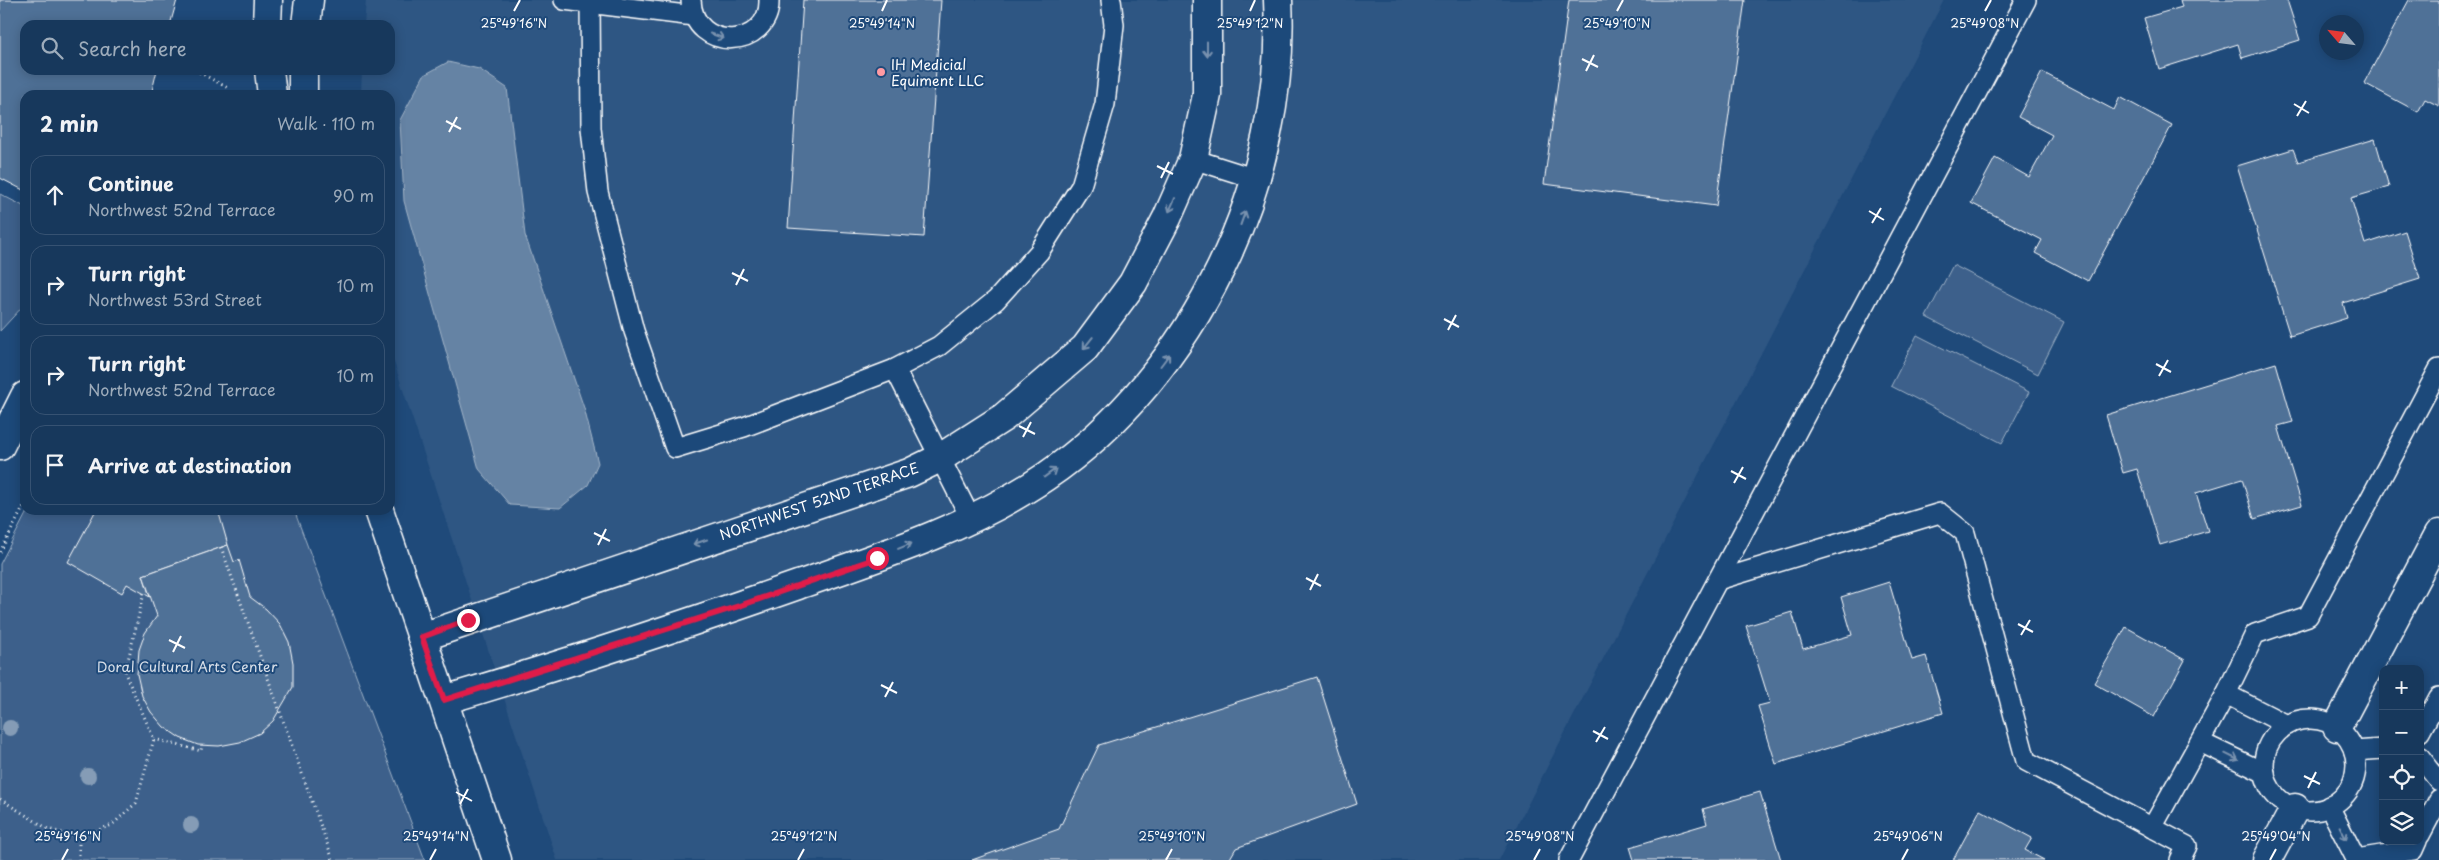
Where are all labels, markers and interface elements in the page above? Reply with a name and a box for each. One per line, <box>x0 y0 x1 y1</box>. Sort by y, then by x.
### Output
text: 25°49'16"N <box>481 14 547 32</box>
text: 25°49'14"N <box>849 14 915 32</box>
text: 25°49'12"N <box>1217 14 1283 32</box>
text: 25°49'10"N <box>1584 14 1650 32</box>
text: 25°49'08"N <box>1951 14 2019 32</box>
north arrow <box>2319 15 2364 60</box>
search box <box>20 20 395 75</box>
one-way arrow <box>709 32 725 42</box>
icon: search <box>38 34 66 62</box>
text: Search here <box>78 34 187 62</box>
one-way arrow <box>1202 40 1212 56</box>
place label: IH Medicial Equiment LLC <box>891 54 984 91</box>
marker: IH Medicial Equiment LLC <box>875 66 887 78</box>
text: 2 min <box>40 107 99 139</box>
text: Walk · 110 m <box>277 111 375 135</box>
text: Continue <box>88 169 174 197</box>
icon: ahead <box>41 181 69 209</box>
text: 90 m <box>333 183 374 207</box>
text: Northwest 52nd Terrace <box>88 197 275 221</box>
one-way arrow <box>1167 197 1177 212</box>
one-way arrow <box>1239 210 1249 226</box>
text: Turn right <box>88 259 186 287</box>
icon: right <box>41 271 69 299</box>
text: 10 m <box>337 273 374 297</box>
text: Northwest 53rd Street <box>88 287 262 311</box>
one-way arrow <box>1082 337 1093 350</box>
text: Turn right <box>88 349 186 377</box>
one-way arrow <box>1160 353 1170 367</box>
icon: right <box>41 361 69 389</box>
text: 10 m <box>337 363 374 387</box>
text: Northwest 52nd Terrace <box>88 377 275 401</box>
icon: arrive <box>41 451 69 479</box>
text: Arrive at destination <box>88 451 292 479</box>
street label: NORTHWEST 52ND TERRACE <box>717 457 921 545</box>
one-way arrow <box>1043 468 1056 479</box>
one-way arrow <box>693 538 708 547</box>
one-way arrow <box>897 541 912 550</box>
route start <box>866 547 889 570</box>
route end <box>457 609 480 632</box>
park label: Doral Cultural Arts Center <box>97 656 278 677</box>
map controls <box>2379 665 2424 845</box>
button: + <box>2379 665 2424 710</box>
button: − <box>2379 710 2424 755</box>
one-way arrow <box>2225 753 2240 763</box>
button: locate <box>2379 755 2424 800</box>
button: layers <box>2379 800 2424 845</box>
one-way arrow <box>2339 825 2348 840</box>
text: 25°49'16"N <box>35 827 101 845</box>
text: 25°49'14"N <box>403 827 469 845</box>
text: 25°49'12"N <box>771 827 837 845</box>
text: 25°49'10"N <box>1139 827 1205 845</box>
text: 25°49'08"N <box>1506 827 1574 845</box>
text: 25°49'06"N <box>1873 827 1943 845</box>
text: 25°49'04"N <box>2241 827 2311 845</box>

